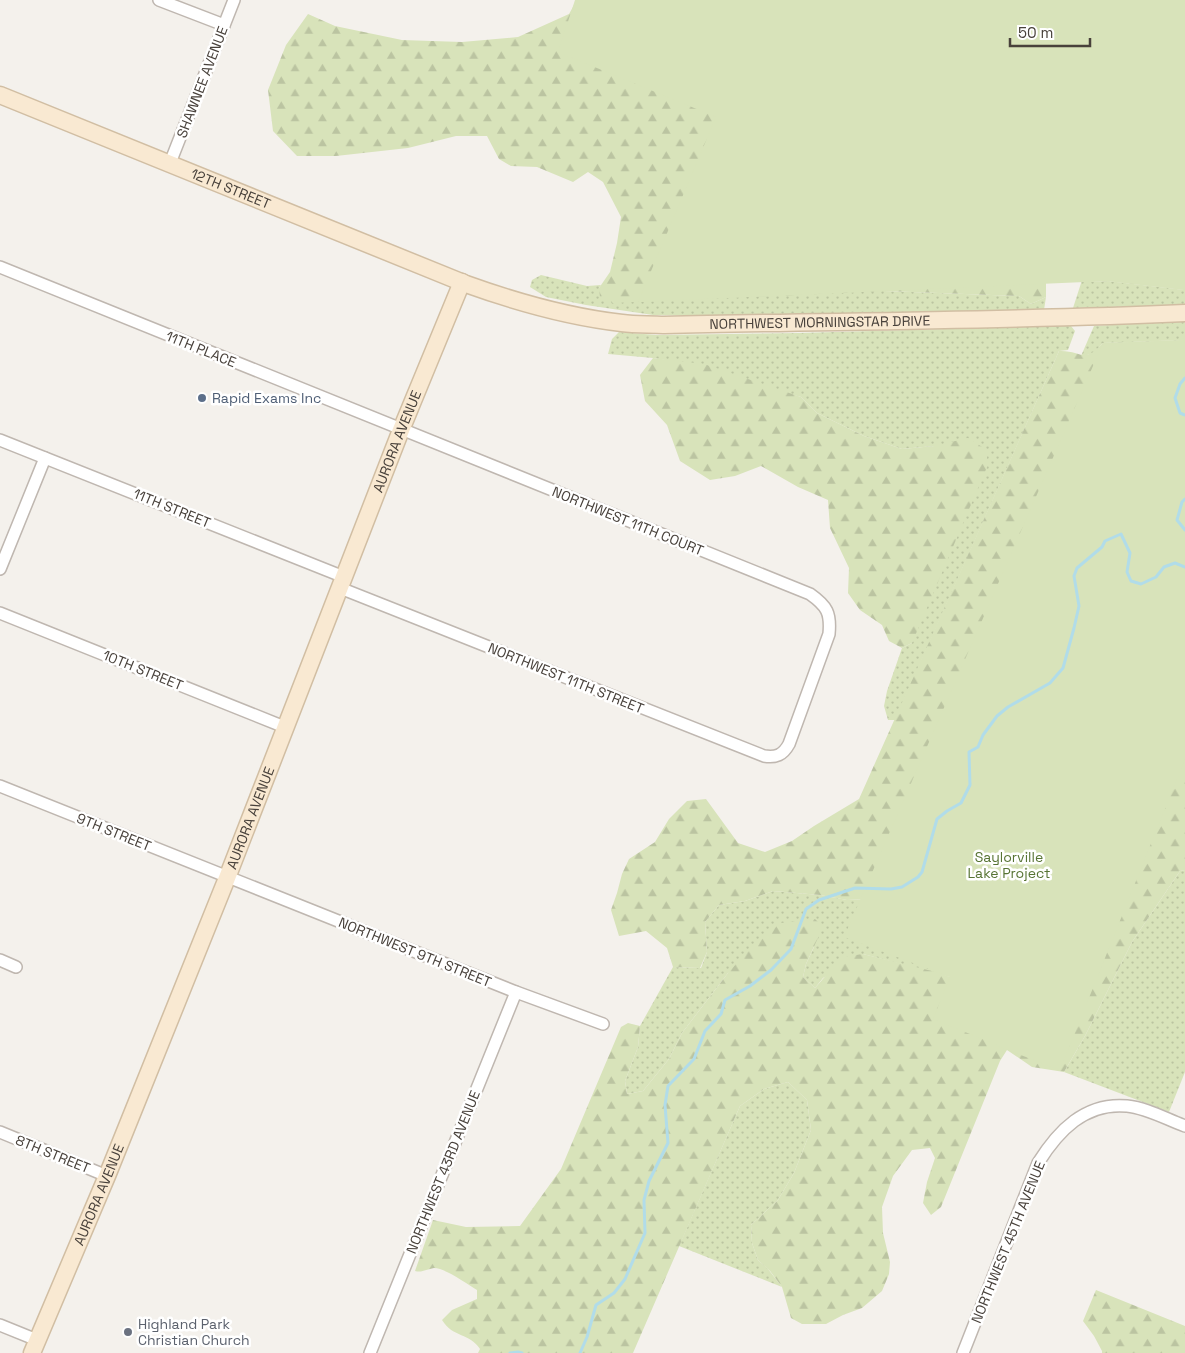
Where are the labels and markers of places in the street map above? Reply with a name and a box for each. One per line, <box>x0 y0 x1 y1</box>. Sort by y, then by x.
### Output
place label: Rapid Exams Inc <box>212 389 321 407</box>
marker: Rapid Exams Inc <box>196 392 208 404</box>
place label: Highland Park Christian Church <box>138 1315 250 1349</box>
marker: Highland Park Christian Church <box>122 1326 134 1338</box>

